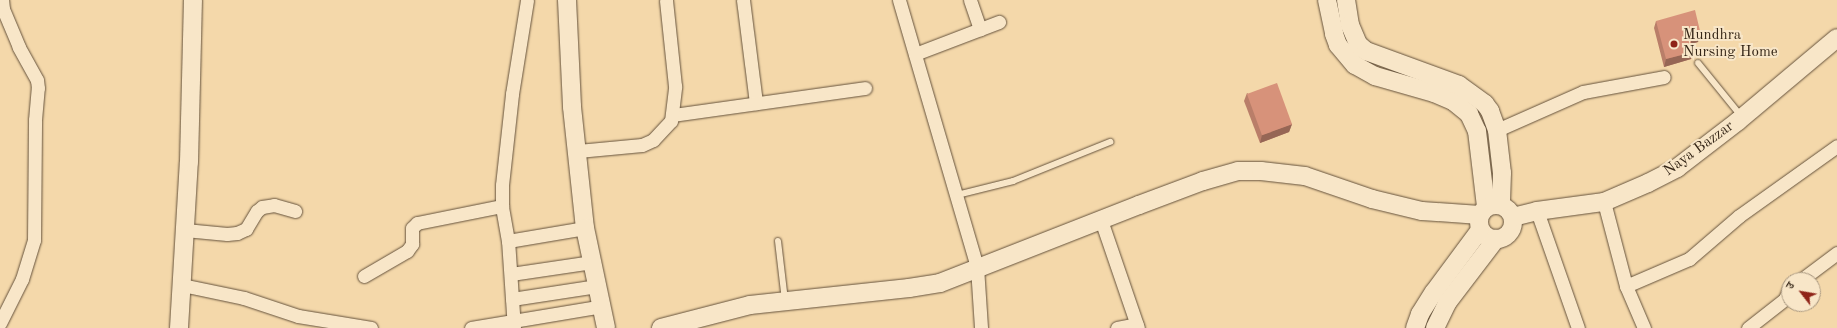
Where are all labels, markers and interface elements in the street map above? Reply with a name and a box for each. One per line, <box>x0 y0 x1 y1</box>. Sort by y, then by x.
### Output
place label: Mundhra Nursing Home <box>1683 26 1778 61</box>
marker: Mundhra Nursing Home <box>1668 38 1680 50</box>
street label: Naya Bazzar <box>1660 118 1738 180</box>
north arrow <box>1781 272 1821 312</box>
text: उ <box>1785 281 1797 291</box>

